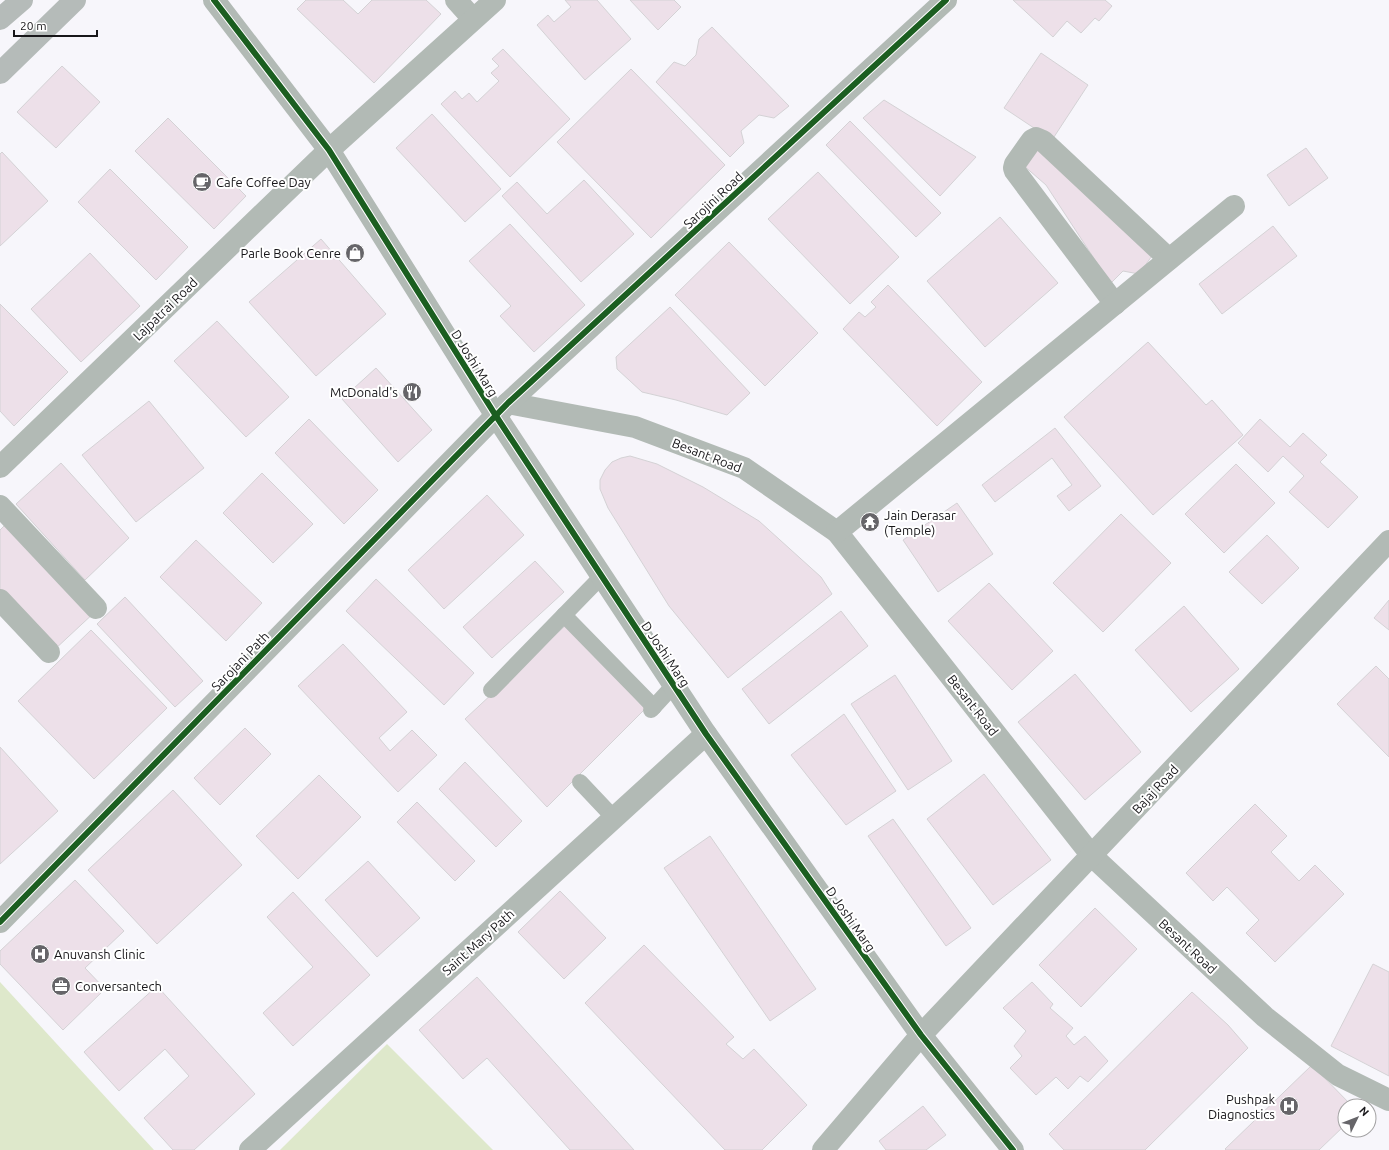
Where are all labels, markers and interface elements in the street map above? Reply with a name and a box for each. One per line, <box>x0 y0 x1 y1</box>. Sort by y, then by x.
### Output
scale bar <box>14 12 97 38</box>
text: 20 m <box>20 19 47 32</box>
street label: Sarojini Road <box>680 169 746 231</box>
cafe icon: Cafe Coffee Day <box>191 171 213 193</box>
place label: Cafe Coffee Day <box>216 175 311 189</box>
shop icon: Parle Book Cenre <box>344 242 366 264</box>
place label: Parle Book Cenre <box>241 246 341 260</box>
street label: Lajpatrai Road <box>130 275 200 343</box>
street label: D Joshi Marg <box>449 327 501 399</box>
restaurant icon: McDonald's <box>401 381 423 403</box>
place label: McDonald's <box>330 385 398 399</box>
street label: Besant Road <box>670 435 744 475</box>
place label: Jain Derasar (Temple) <box>884 508 956 538</box>
temple icon: Jain Derasar (Temple) <box>859 511 881 533</box>
street label: D Joshi Marg <box>639 619 693 689</box>
street label: Sarojani Path <box>208 629 272 693</box>
street label: Besant Road <box>945 672 1001 738</box>
street label: Bajaj Road <box>1129 762 1181 816</box>
street label: D Joshi Marg <box>824 884 878 954</box>
street label: Saint Mary Path <box>439 906 517 978</box>
street label: Besant Road <box>1156 916 1220 976</box>
hospital icon: Anuvansh Clinic <box>29 943 51 965</box>
place label: Anuvansh Clinic <box>54 947 145 961</box>
office icon: Conversantech <box>50 975 72 997</box>
place label: Conversantech <box>75 979 162 993</box>
place label: Pushpak Diagnostics <box>1208 1092 1275 1121</box>
hospital icon: Pushpak Diagnostics <box>1278 1095 1300 1117</box>
north arrow <box>1337 1098 1377 1138</box>
text: N <box>1357 1104 1372 1118</box>

